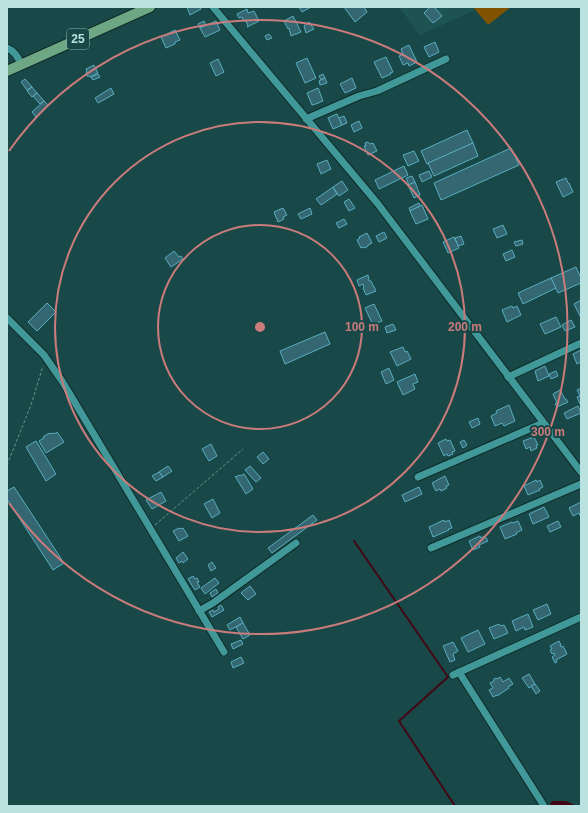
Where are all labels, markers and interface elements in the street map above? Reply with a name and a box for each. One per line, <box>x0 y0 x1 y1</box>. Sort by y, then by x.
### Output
road number: 25 <box>67 29 89 49</box>
centre of rings <box>253 320 267 334</box>
text: 100 m <box>345 320 379 334</box>
text: 200 m <box>448 320 482 334</box>
text: 300 m <box>531 425 565 439</box>

